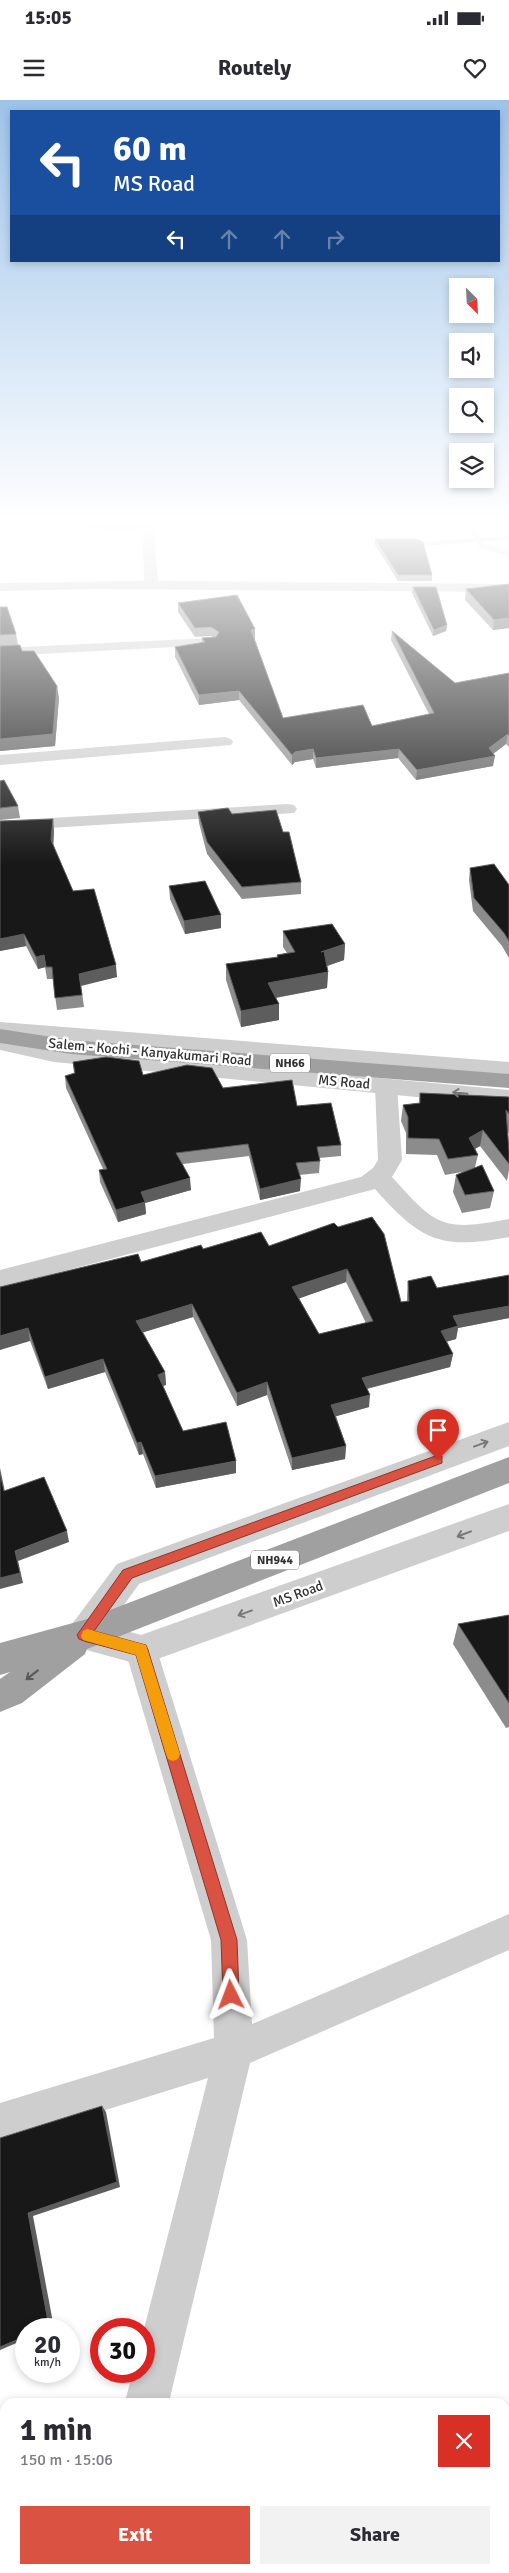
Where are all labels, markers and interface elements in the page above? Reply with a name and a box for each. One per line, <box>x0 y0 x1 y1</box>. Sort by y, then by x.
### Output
text: 15:05 <box>25 6 72 30</box>
icon: menu <box>20 54 48 82</box>
text: Routely <box>218 54 291 81</box>
icon: heart <box>461 54 489 82</box>
text: 60 m <box>113 127 187 170</box>
icon: left <box>30 130 95 195</box>
text: MS Road <box>113 170 195 197</box>
icon: left <box>162 225 190 253</box>
icon: ahead <box>215 225 243 253</box>
icon: ahead <box>268 225 296 253</box>
icon: right <box>321 225 349 253</box>
north arrow <box>449 278 494 322</box>
map controls <box>449 278 494 488</box>
button: sound <box>449 333 494 378</box>
button: search <box>449 388 494 433</box>
button: layers <box>449 443 494 488</box>
street label: Salem - Kochi - Kanyakumari Road <box>48 1035 252 1069</box>
road number: NH66 <box>270 1054 310 1072</box>
street label: MS Road <box>317 1071 371 1093</box>
one-way arrow <box>453 1088 469 1098</box>
pin <box>417 1409 459 1460</box>
icon: arrive <box>424 1416 452 1444</box>
one-way arrow <box>473 1439 488 1448</box>
one-way arrow <box>456 1530 472 1539</box>
road number: NH944 <box>251 1550 299 1570</box>
street label: MS Road <box>271 1577 325 1611</box>
one-way arrow <box>238 1609 253 1618</box>
one-way arrow <box>25 1670 38 1681</box>
position arrow <box>204 1968 256 2020</box>
speed limit sign: 30 <box>90 2318 155 2383</box>
text: 20 <box>34 2329 61 2360</box>
text: km/h <box>34 2355 61 2370</box>
text: 1 min <box>20 2412 92 2449</box>
button: close <box>438 2415 490 2467</box>
text: 150 m · 15:06 <box>20 2450 113 2470</box>
button: Exit <box>20 2506 250 2564</box>
button: Share <box>260 2506 490 2564</box>

